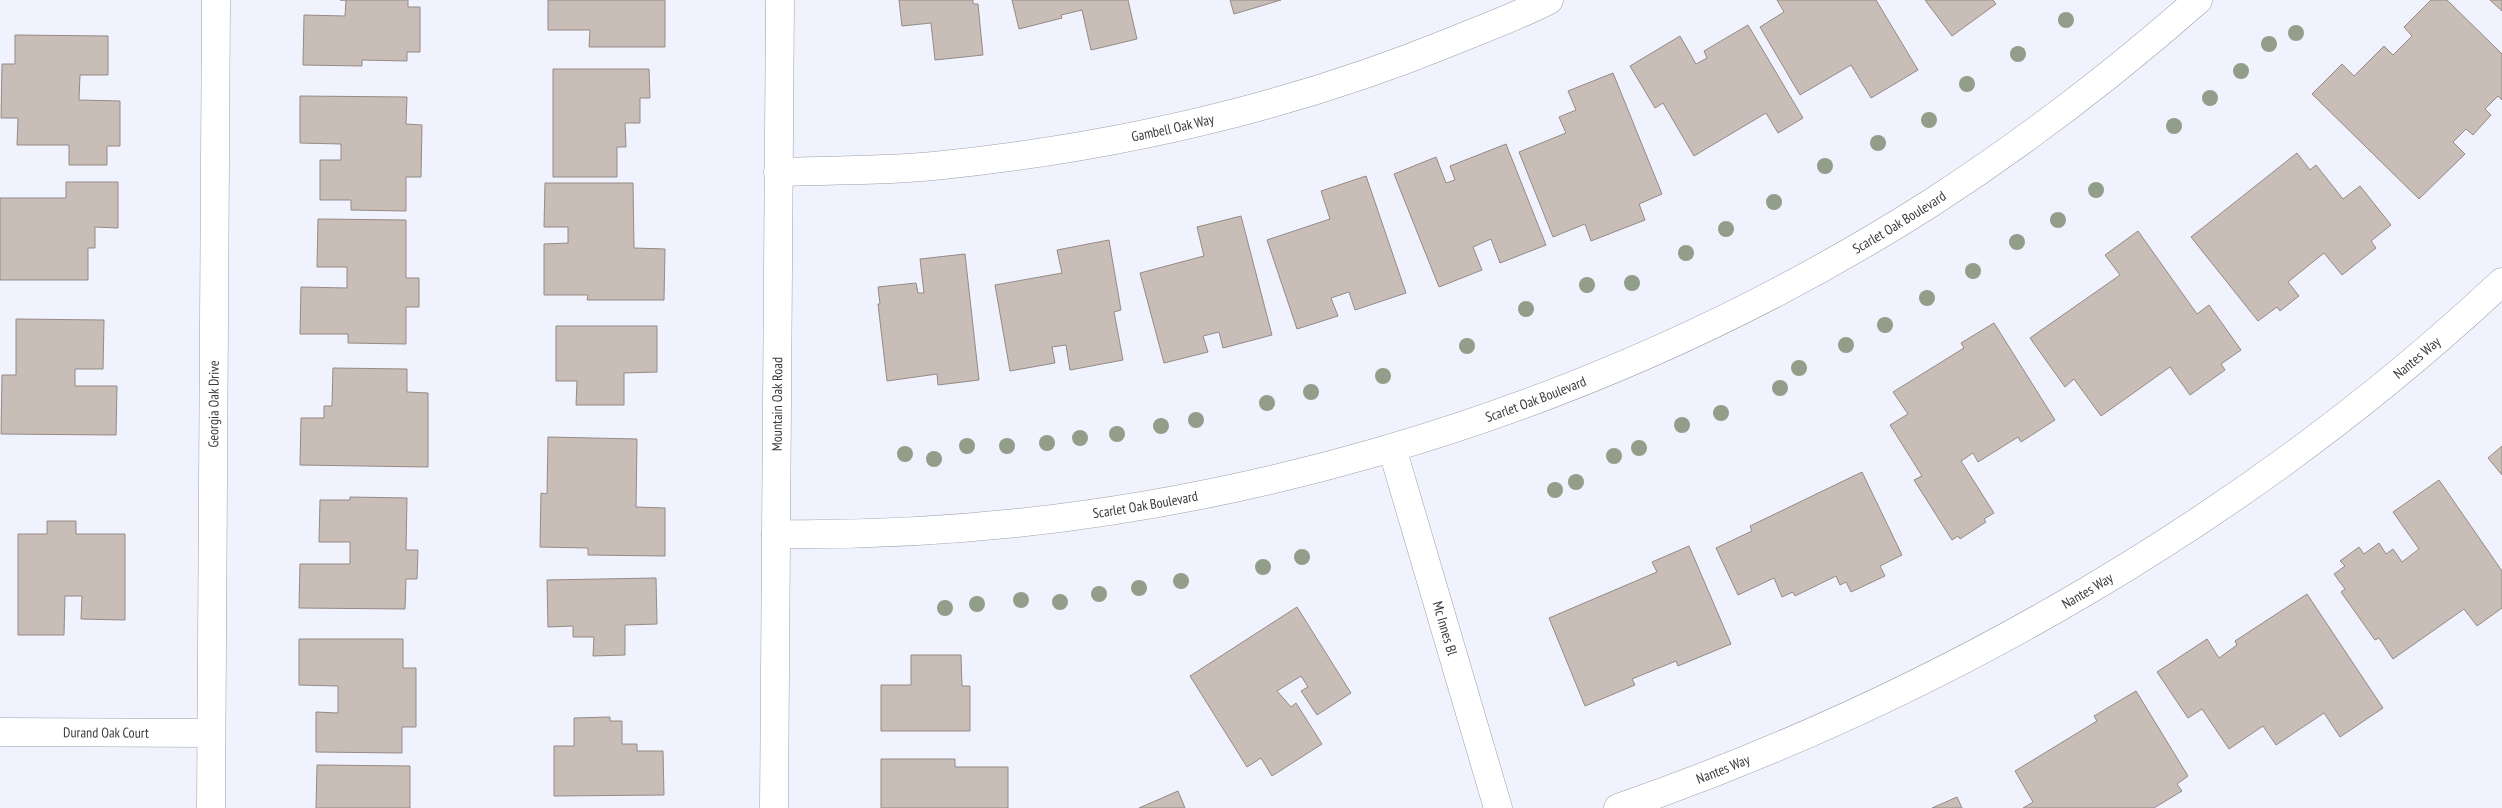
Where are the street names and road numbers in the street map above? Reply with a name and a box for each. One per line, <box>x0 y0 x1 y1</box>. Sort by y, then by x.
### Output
street label: Gambell Oak Way <box>1130 110 1216 146</box>
street label: Scarlet Oak Boulevard <box>1849 187 1949 258</box>
street label: Nantes Way <box>2389 332 2445 383</box>
street label: Mountain Oak Road <box>768 357 786 451</box>
street label: Georgia Oak Drive <box>204 360 223 448</box>
street label: Scarlet Oak Boulevard <box>1483 372 1589 426</box>
street label: Scarlet Oak Boulevard <box>1092 487 1199 522</box>
street label: Nantes Way <box>2059 568 2117 613</box>
street label: Mc Innes Bl <box>1429 599 1462 658</box>
street label: Durand Oak Court <box>63 723 149 742</box>
street label: Nantes Way <box>1694 750 1753 788</box>

